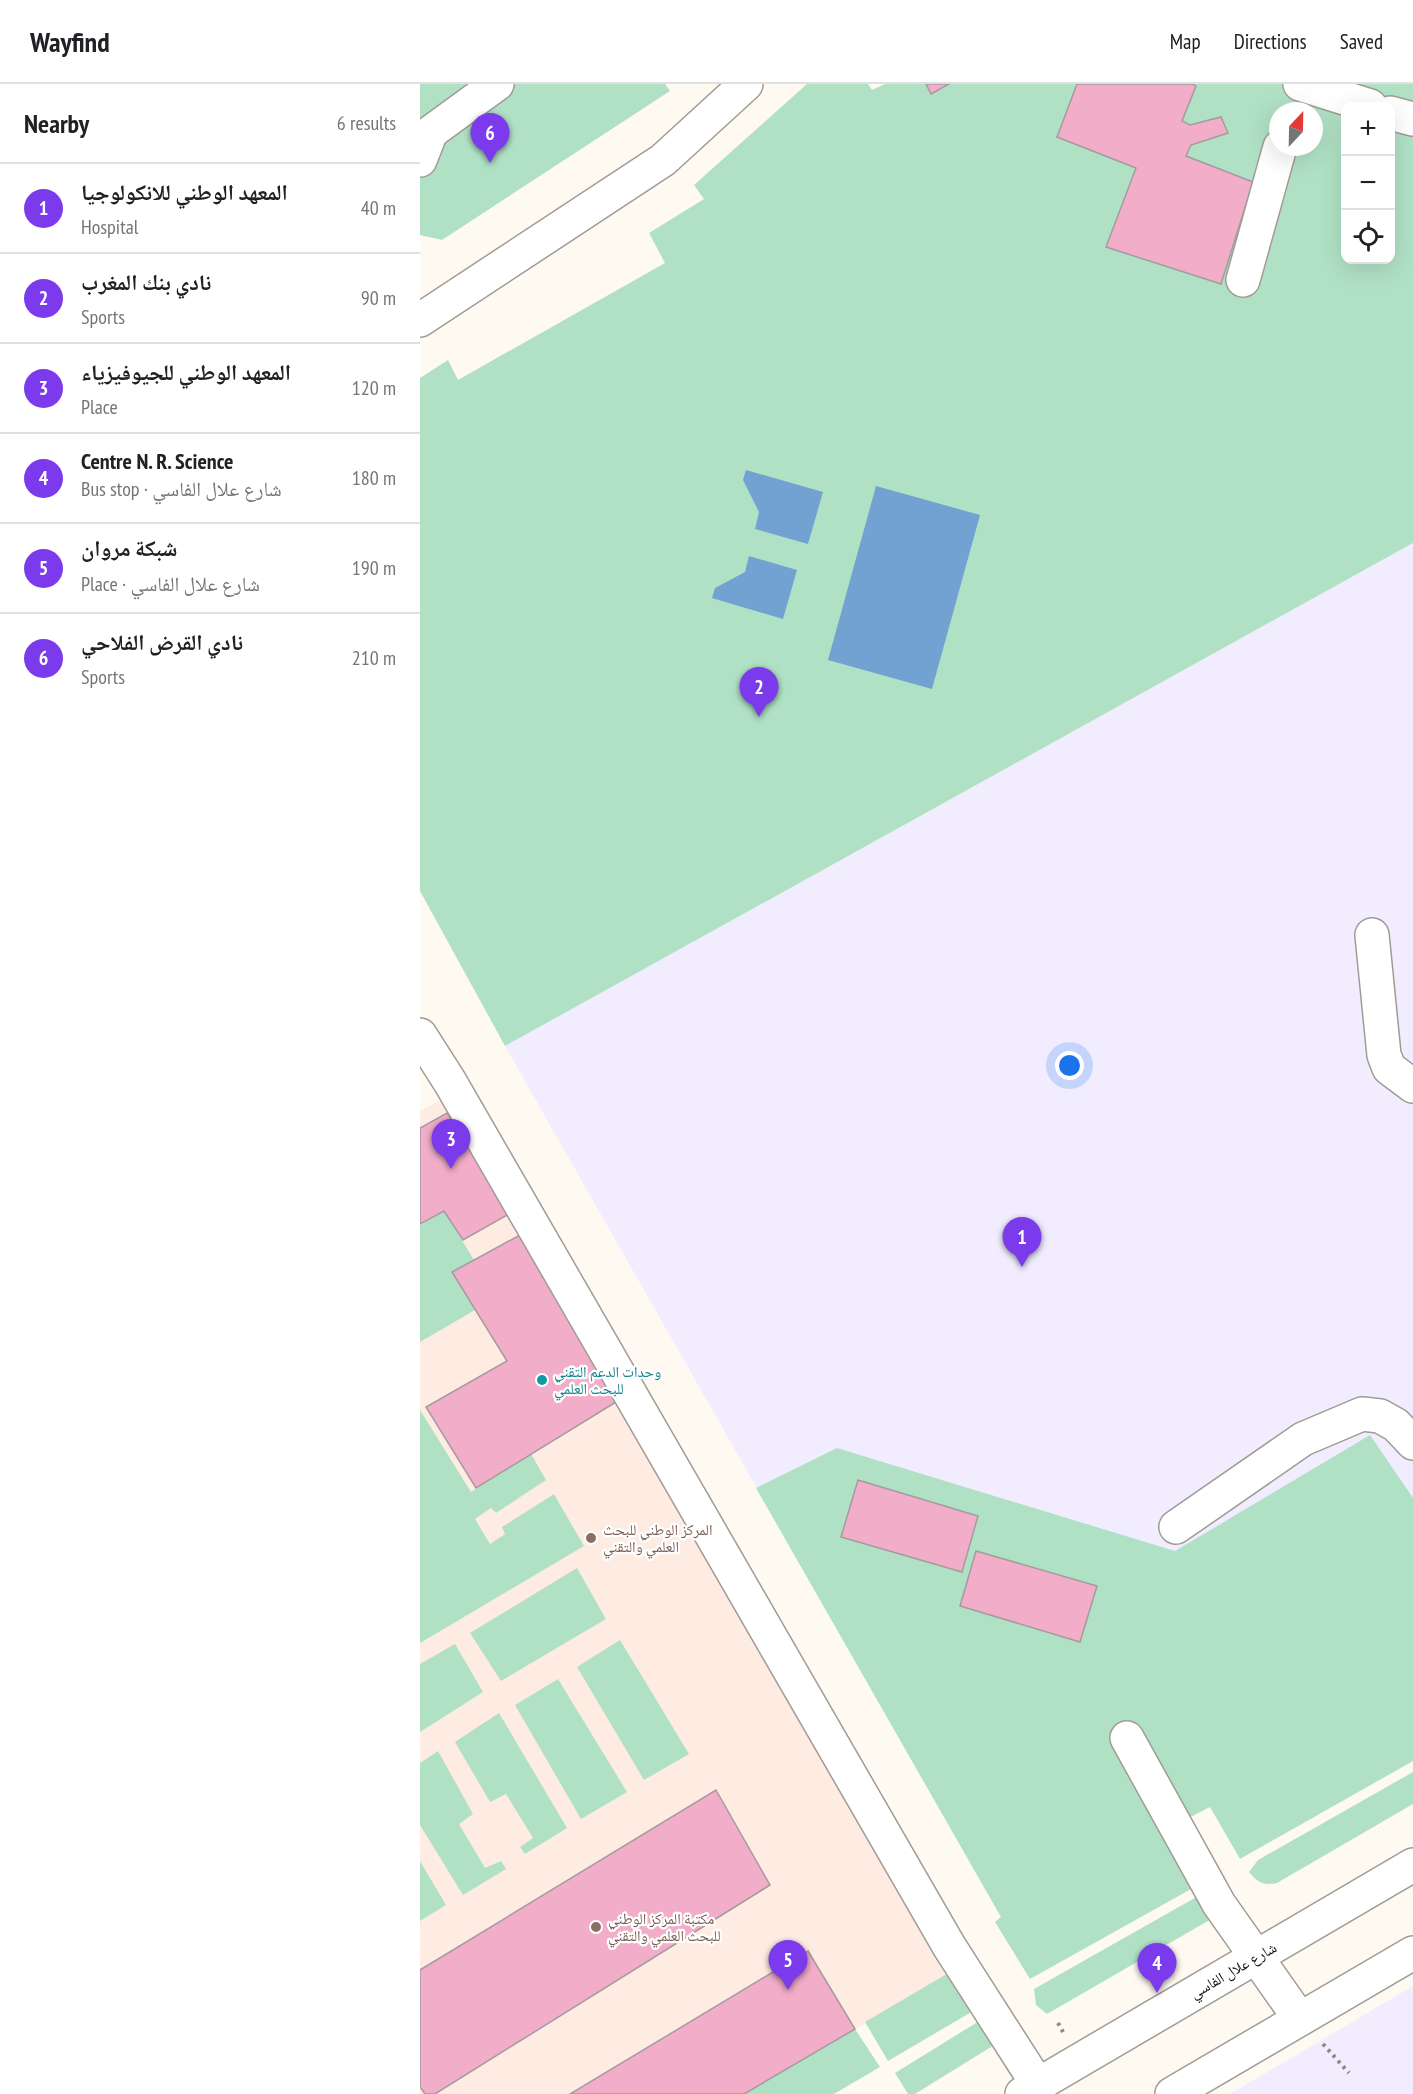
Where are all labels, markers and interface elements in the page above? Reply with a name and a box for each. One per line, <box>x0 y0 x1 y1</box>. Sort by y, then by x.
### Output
text: Wayfind <box>30 23 110 60</box>
text: Map <box>1170 28 1201 55</box>
text: Directions <box>1234 28 1307 55</box>
text: Saved <box>1340 28 1383 55</box>
north arrow <box>1269 102 1323 156</box>
map controls <box>1341 102 1395 264</box>
button: + <box>1341 102 1395 156</box>
text: Nearby <box>24 107 89 140</box>
text: 6 results <box>337 110 396 136</box>
pin: 6 <box>470 113 510 163</box>
button: − <box>1341 156 1395 210</box>
text: المعهد الوطني للانكولوجيا <box>81 178 288 206</box>
text: 1 <box>39 195 48 221</box>
text: 40 m <box>361 195 396 221</box>
button: locate <box>1341 210 1395 264</box>
text: Hospital <box>81 214 138 240</box>
text: نادي بنك المغرب <box>81 268 211 296</box>
text: 2 <box>39 285 48 311</box>
text: 90 m <box>361 285 396 311</box>
text: Sports <box>81 304 125 330</box>
text: المعهد الوطني للجيوفيزياء <box>81 358 291 386</box>
text: 3 <box>39 375 48 401</box>
text: 120 m <box>352 375 396 401</box>
text: Place <box>81 394 118 420</box>
text: Centre N. R. Science <box>81 447 234 475</box>
text: 4 <box>39 465 48 491</box>
text: 180 m <box>352 465 396 491</box>
text: Bus stop · شارع علال الفاسي <box>81 476 282 502</box>
text: شبكة مروان <box>81 534 177 562</box>
text: 5 <box>39 555 48 581</box>
text: 190 m <box>352 555 396 581</box>
text: Place · شارع علال الفاسي <box>81 571 260 597</box>
text: نادي القرض الفلاحي <box>81 628 243 656</box>
text: 6 <box>39 645 48 671</box>
text: 210 m <box>352 645 396 671</box>
text: Sports <box>81 664 125 690</box>
pin: 2 <box>740 668 778 717</box>
your location <box>1055 1051 1084 1080</box>
pin: 3 <box>432 1120 471 1169</box>
pin: 1 <box>1002 1218 1042 1267</box>
place label: وحدات الدعم التقني للبحث العلمي <box>554 1362 661 1400</box>
marker: وحدات الدعم التقني للبحث العلمي <box>535 1373 549 1387</box>
place label: المركز الوطني للبحث العلمي والتقني <box>603 1520 713 1558</box>
marker: المركز الوطني للبحث العلمي والتقني <box>584 1531 598 1545</box>
place label: مكتبة المركز الوطني للبحث العلمي والتقني <box>608 1909 721 1947</box>
marker: مكتبة المركز الوطني للبحث العلمي والتقني <box>589 1920 603 1934</box>
street label: شارع علال الفاسي <box>1186 1937 1281 2005</box>
pin: 5 <box>768 1940 808 1990</box>
pin: 4 <box>1138 1944 1176 1993</box>

